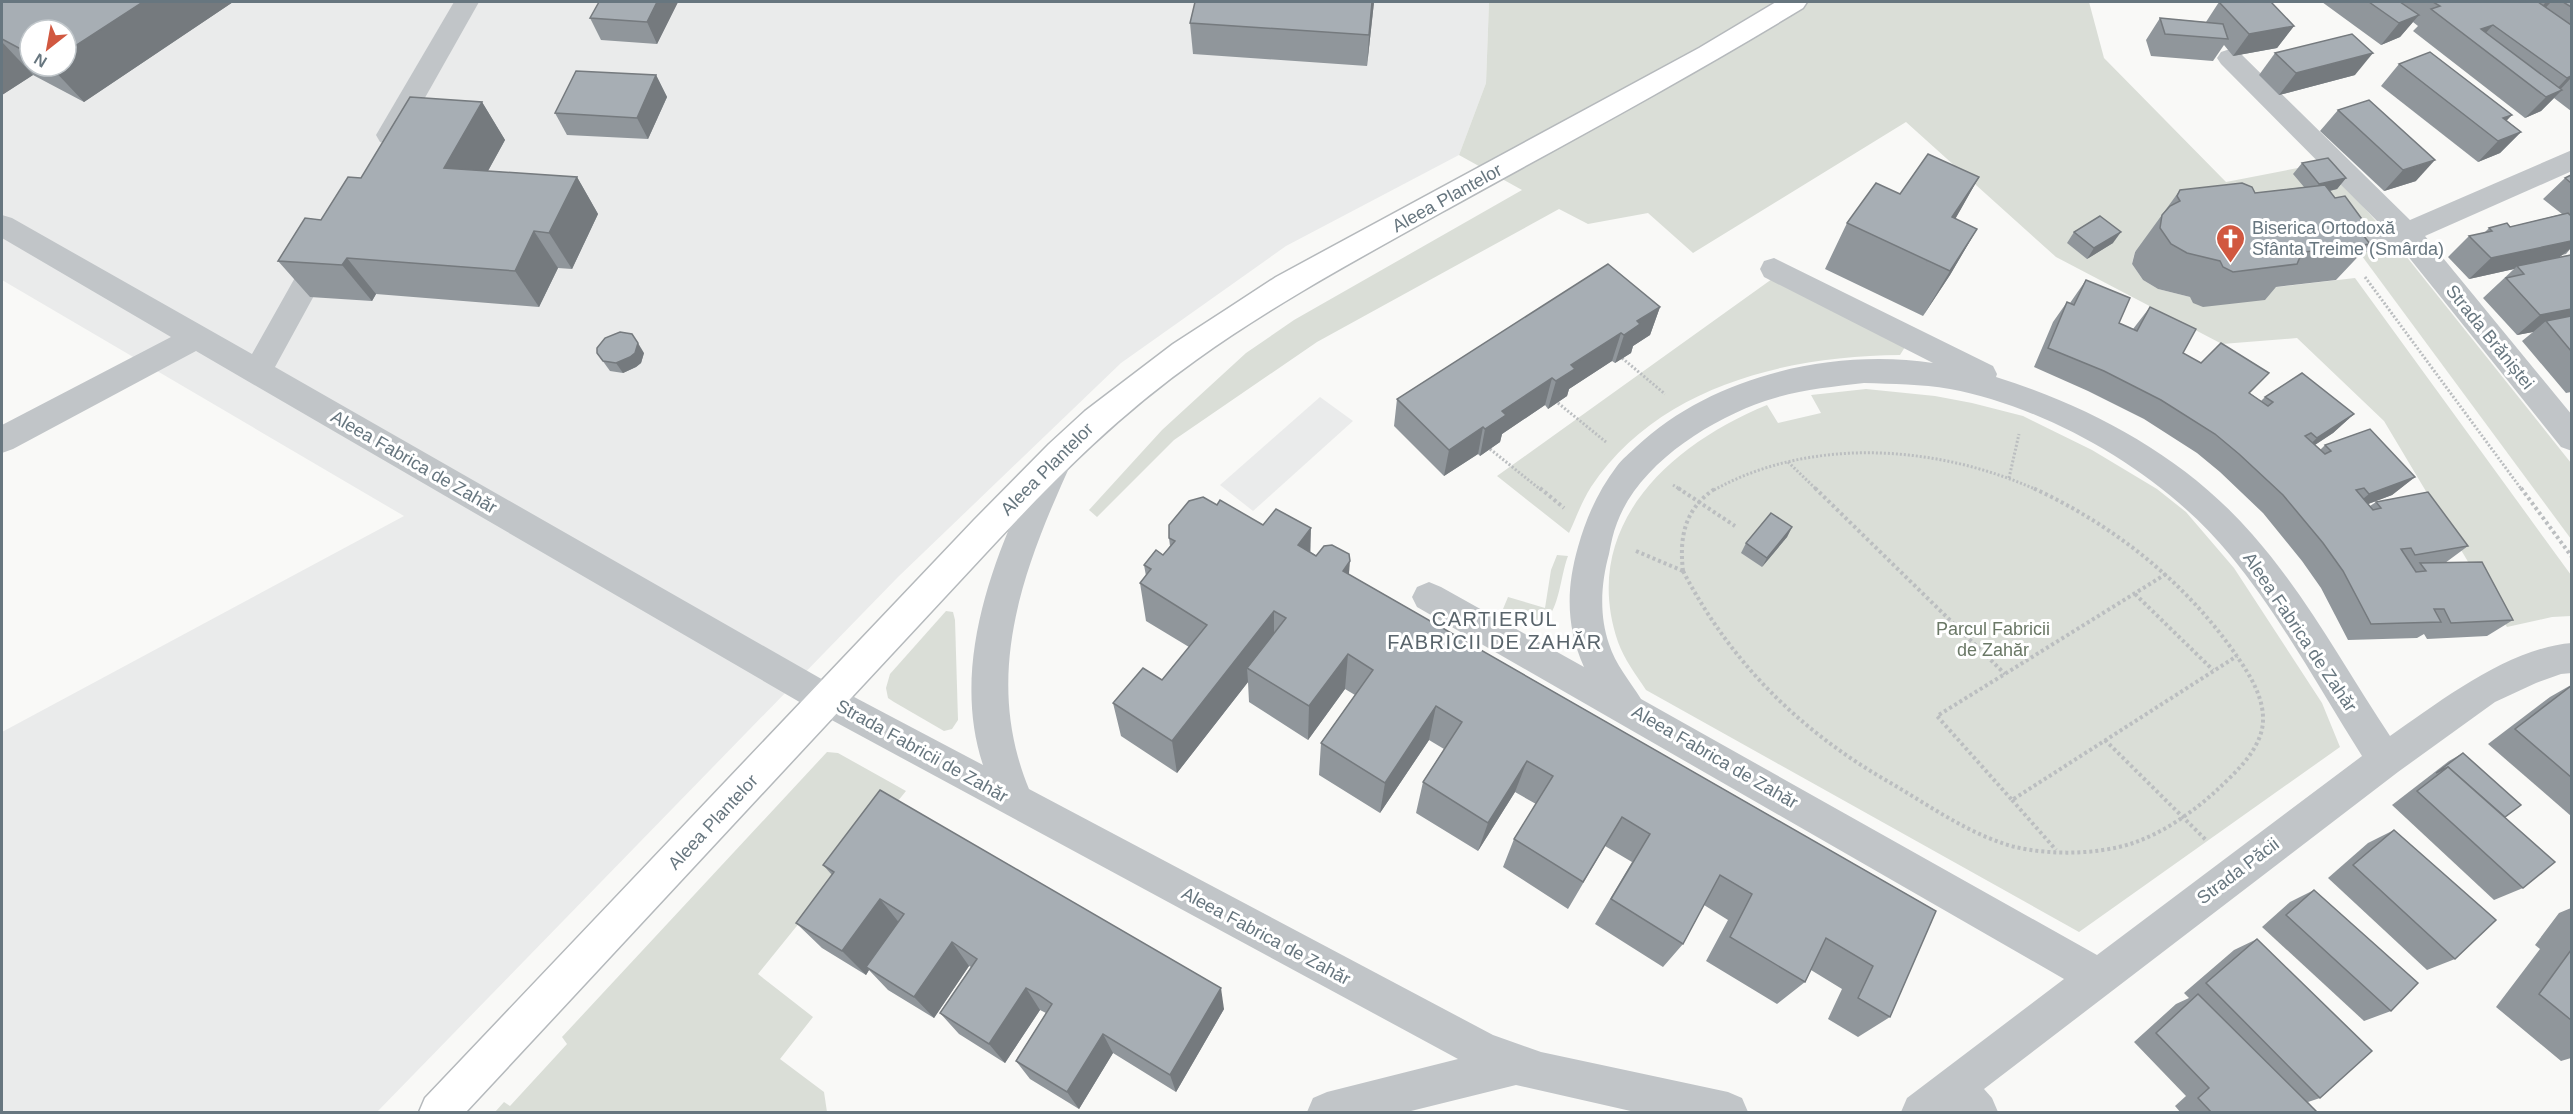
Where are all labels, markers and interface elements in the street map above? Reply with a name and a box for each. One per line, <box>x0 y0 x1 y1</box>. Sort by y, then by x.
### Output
north arrow <box>18 18 78 78</box>
text: N <box>31 50 50 71</box>
street label: Aleea Plantelor <box>1389 160 1505 236</box>
place label: Biserica Ortodoxă Sfânta Treime (Smârda) <box>2252 218 2444 259</box>
church icon: Biserica Ortodoxă Sfânta Treime (Smârda) <box>2215 222 2247 264</box>
street label: Strada Brăniștei <box>2442 281 2538 393</box>
street label: Aleea Fabrica de Zahăr <box>328 406 500 518</box>
street label: Aleea Plantelor <box>997 419 1097 519</box>
street label: Aleea Fabrica de Zahăr <box>2239 548 2361 716</box>
district label: CARTIERUL FABRICII DE ZAHĂR <box>1387 608 1603 653</box>
park label: Parcul Fabricii de Zahăr <box>1936 619 2050 660</box>
street label: Strada Fabricii de Zahăr <box>833 695 1011 807</box>
street label: Aleea Fabrica de Zahăr <box>1629 701 1801 813</box>
street label: Aleea Plantelor <box>664 771 762 873</box>
street label: Strada Păcii <box>2193 834 2283 908</box>
street label: Aleea Fabrica de Zahăr <box>1178 883 1354 989</box>

